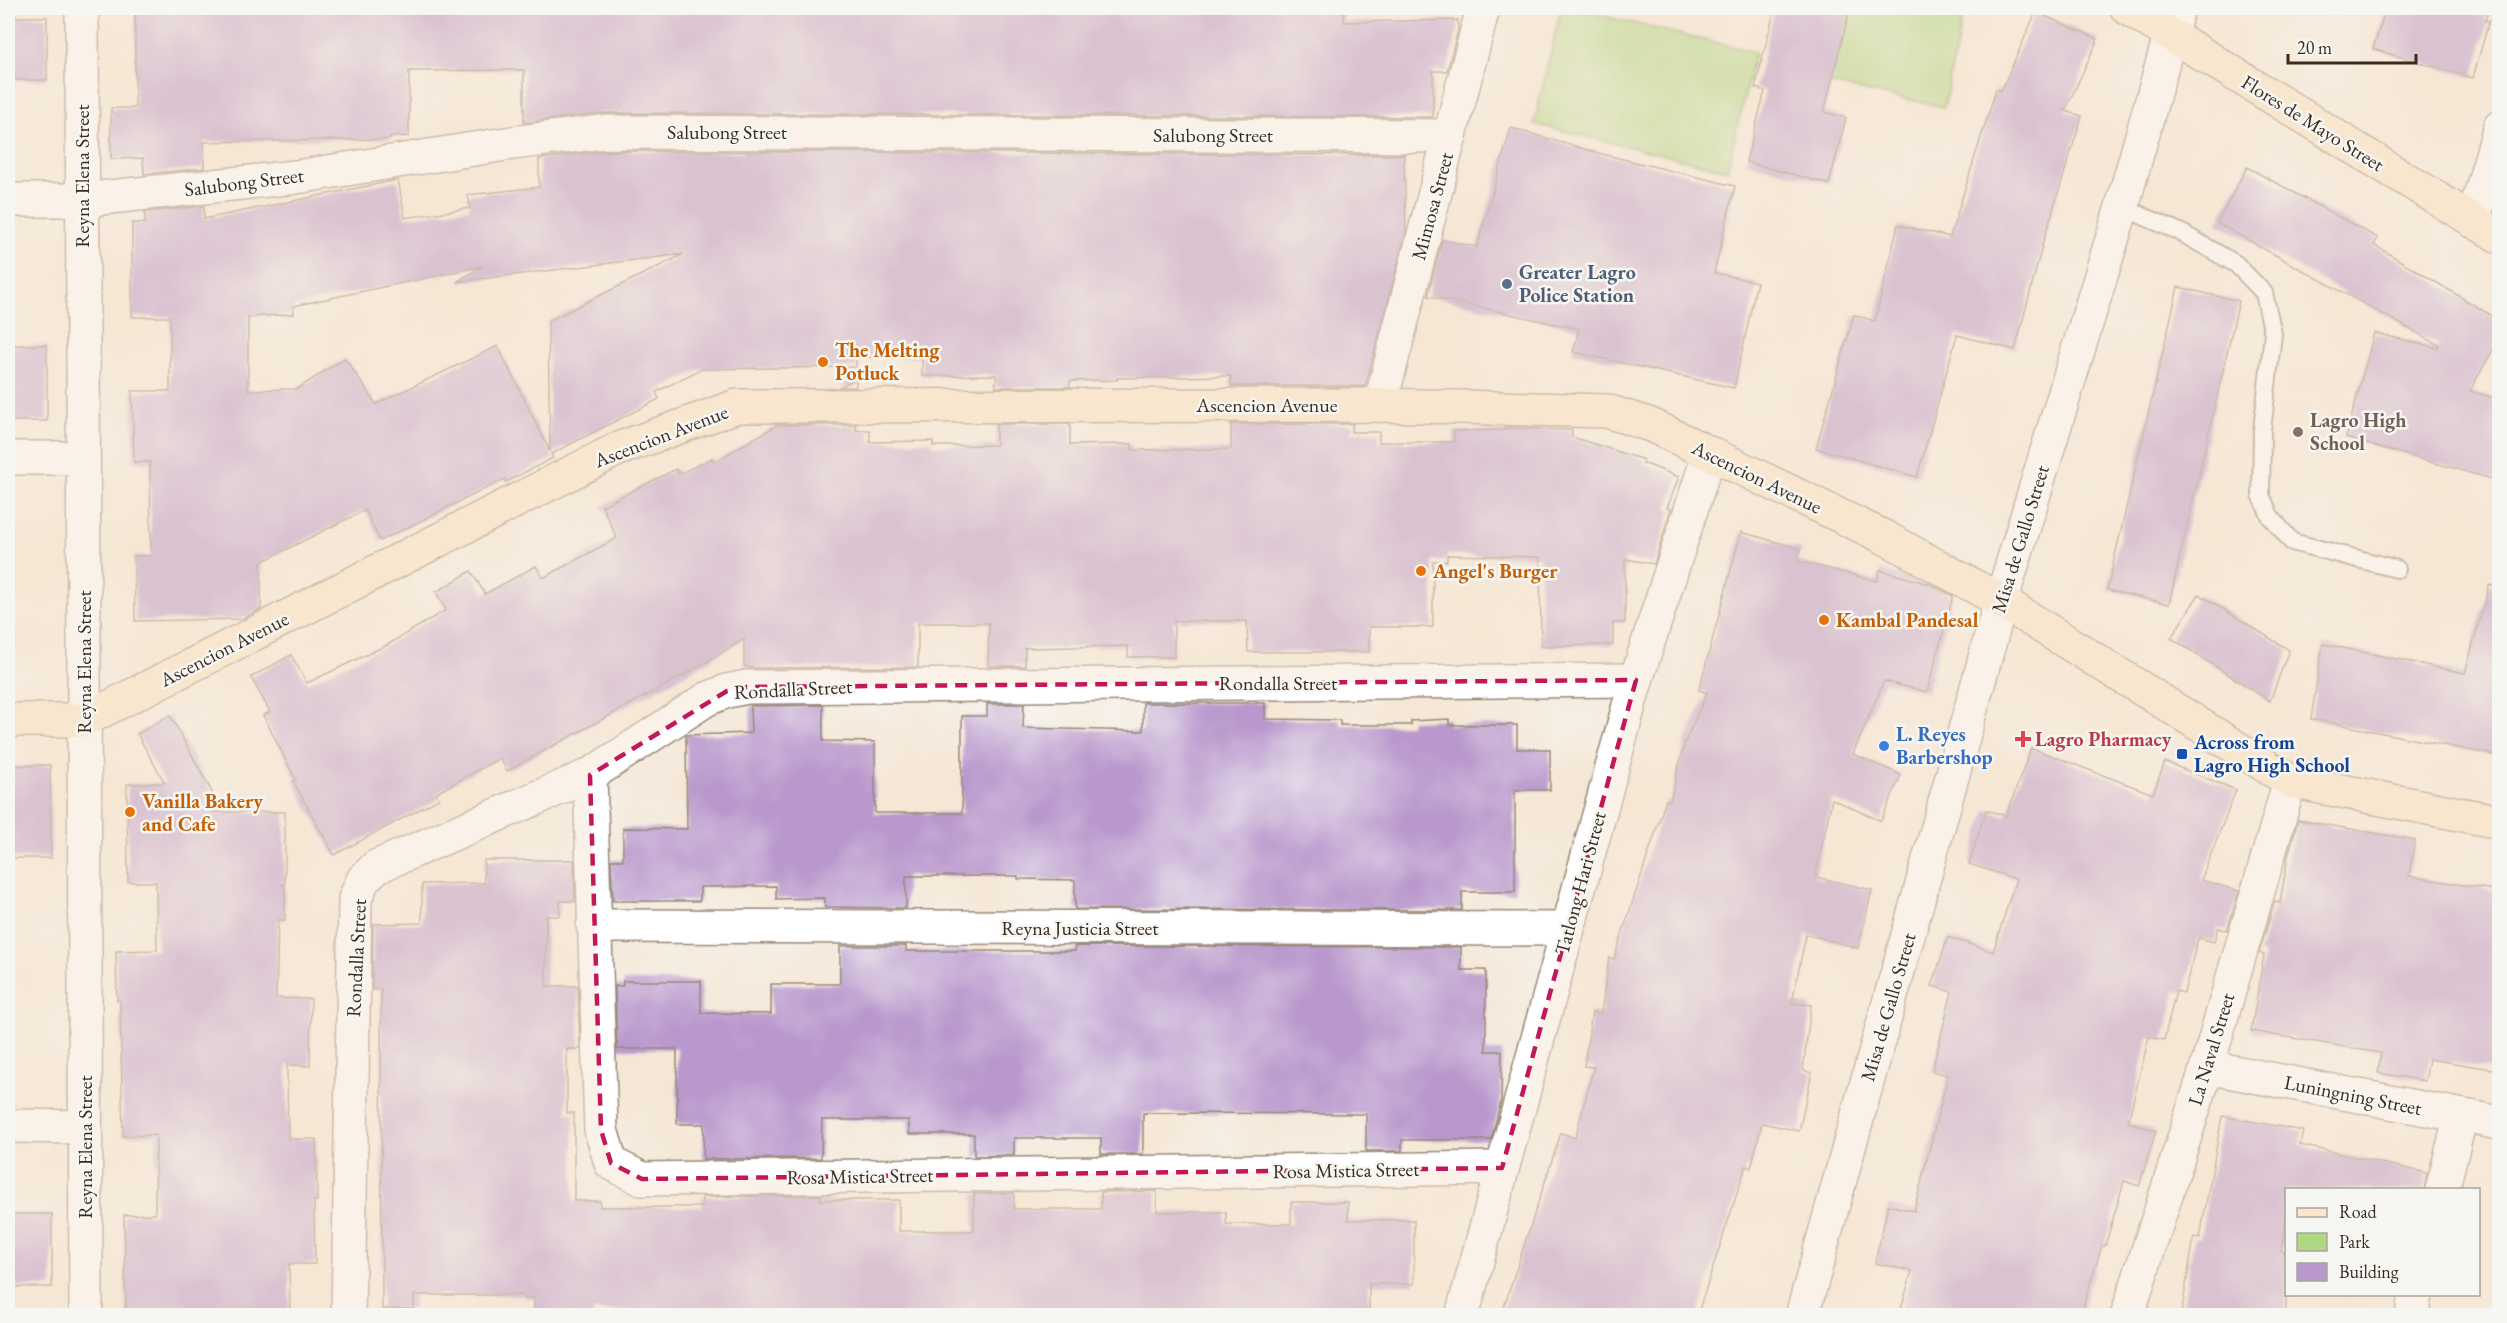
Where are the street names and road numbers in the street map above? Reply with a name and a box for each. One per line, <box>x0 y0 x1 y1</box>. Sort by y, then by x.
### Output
street label: Flores de Mayo Street <box>2237 69 2390 178</box>
street label: Reyna Elena Street <box>69 103 95 248</box>
street label: Salubong Street <box>667 119 788 145</box>
street label: Salubong Street <box>1153 122 1274 148</box>
street label: Mimosa Street <box>1405 148 1459 263</box>
street label: Salubong Street <box>183 162 306 202</box>
street label: Ascencion Avenue <box>1195 392 1338 418</box>
street label: Ascencion Avenue <box>589 398 732 474</box>
street label: Ascencion Avenue <box>1687 434 1826 520</box>
street label: Misa de Gallo Street <box>1985 461 2055 616</box>
street label: Reyna Elena Street <box>71 589 97 734</box>
street label: Ascencion Avenue <box>154 605 293 693</box>
street label: Rondalla Street <box>1219 670 1338 696</box>
street label: Rondalla Street <box>733 673 853 705</box>
street label: Tatlong Hari Street <box>1548 808 1612 957</box>
street label: Rondalla Street <box>340 898 372 1018</box>
street label: Reyna Justicia Street <box>1001 915 1159 941</box>
street label: Misa de Gallo Street <box>1854 929 1922 1084</box>
street label: La Naval Street <box>2182 989 2241 1108</box>
street label: Luningning Street <box>2282 1069 2425 1121</box>
street label: Reyna Elena Street <box>72 1074 98 1219</box>
street label: Rosa Mistica Street <box>1272 1156 1420 1184</box>
street label: Rosa Mistica Street <box>786 1162 934 1190</box>

